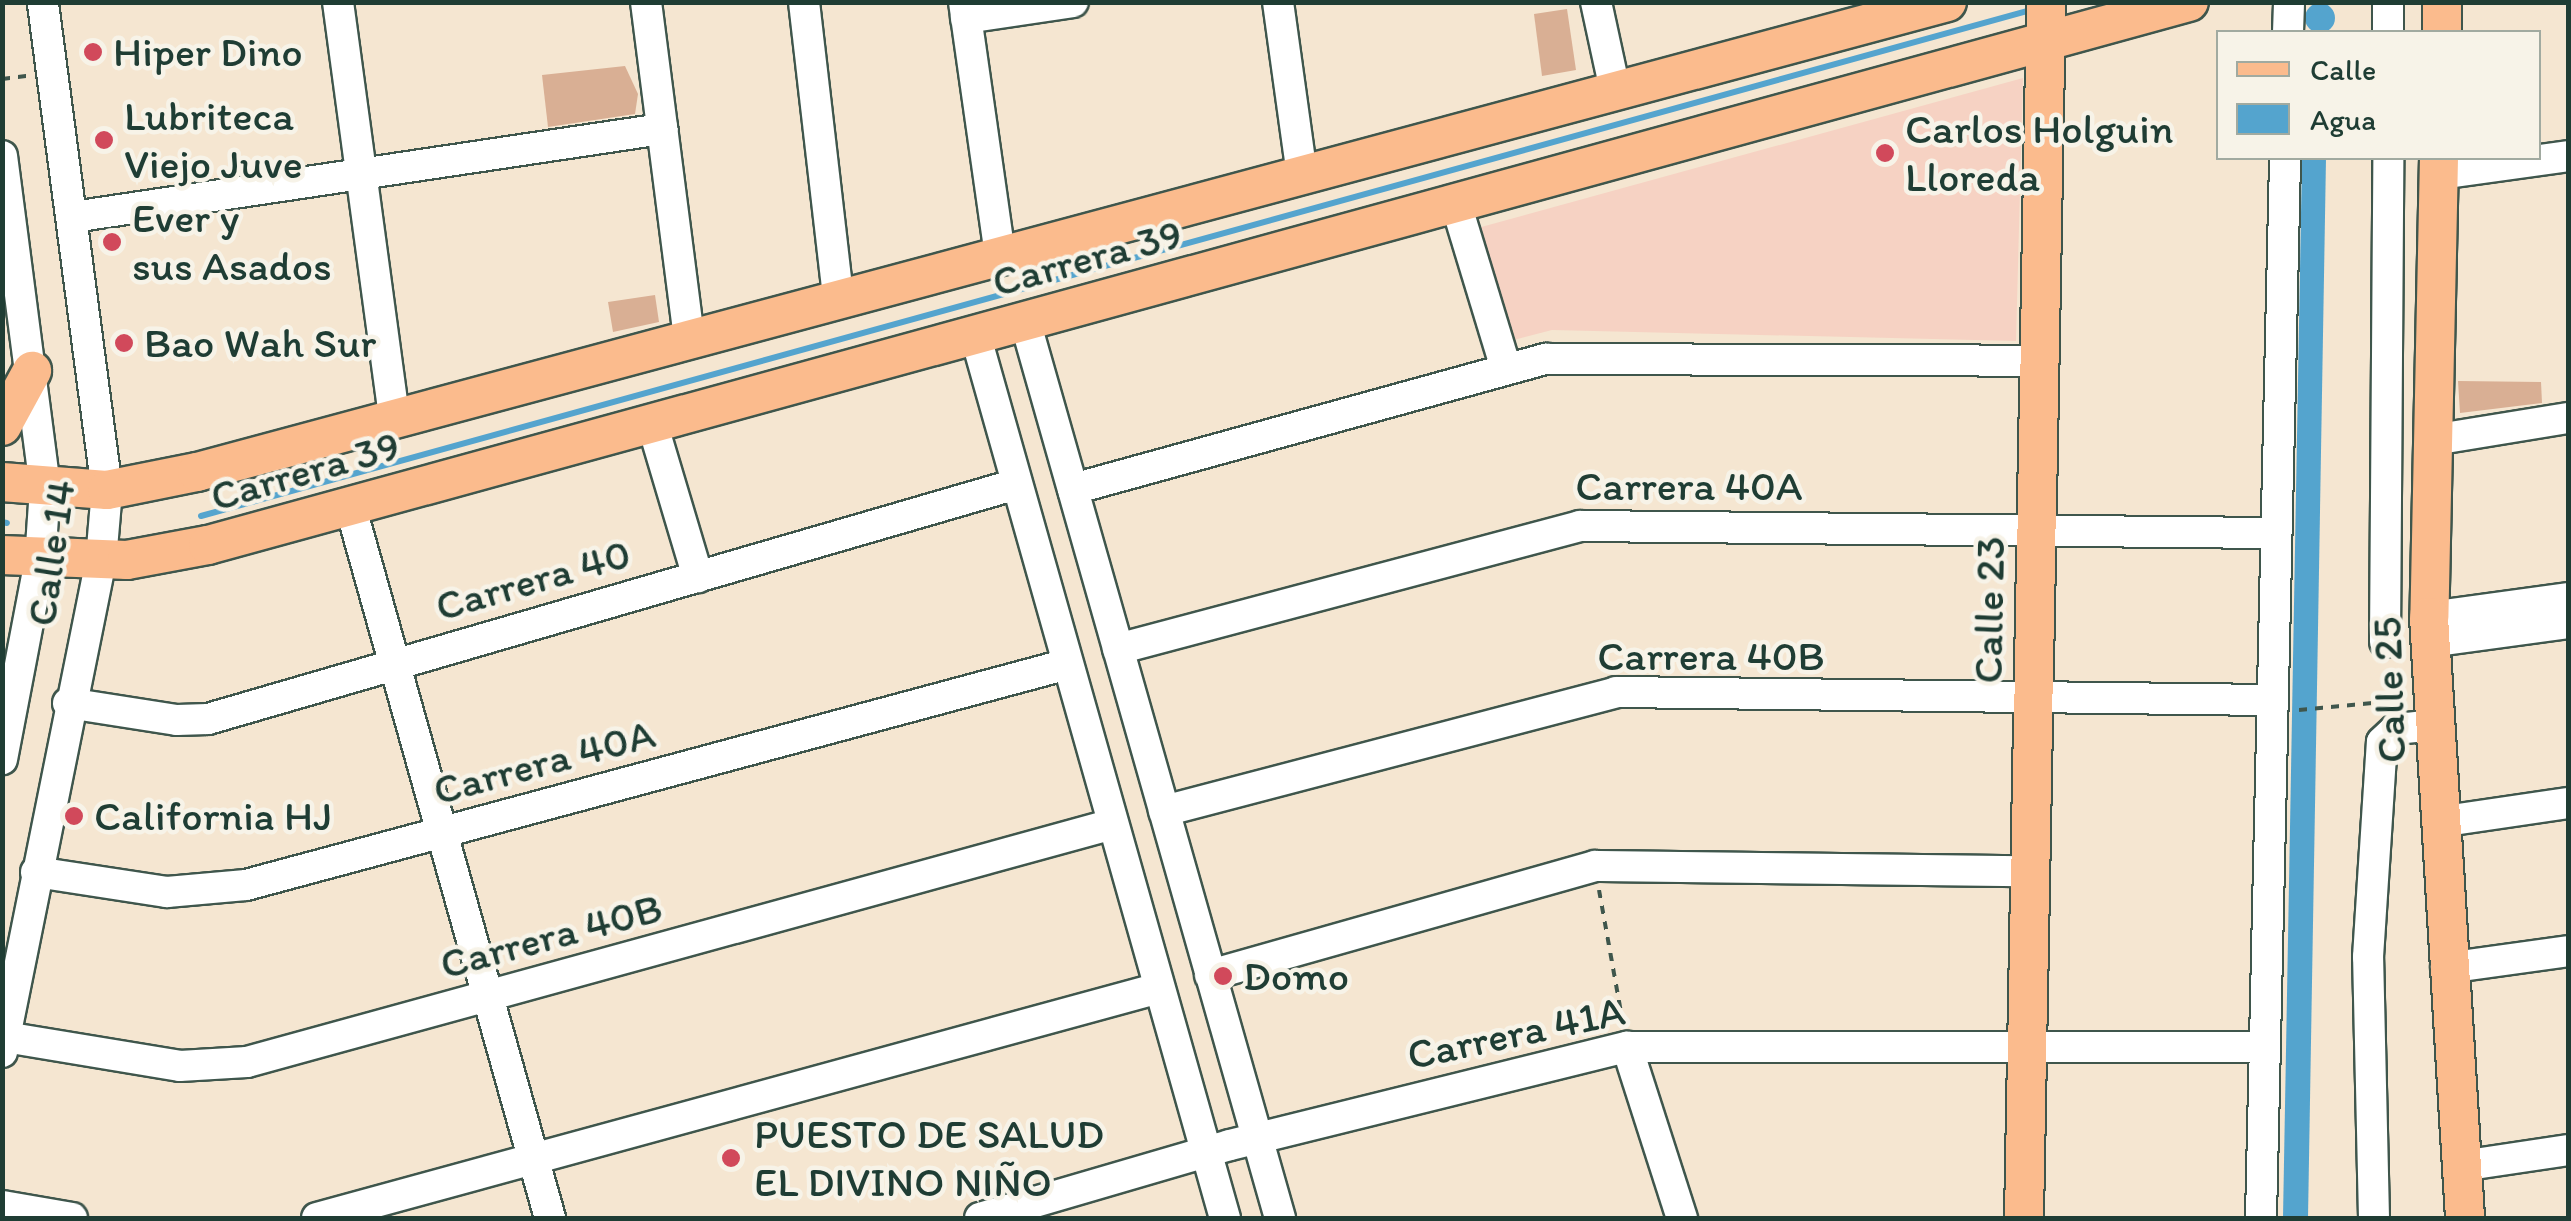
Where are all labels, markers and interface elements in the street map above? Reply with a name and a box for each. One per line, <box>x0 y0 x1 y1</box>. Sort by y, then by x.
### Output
place label: Hiper Dino <box>113 27 304 77</box>
legend <box>2216 30 2541 160</box>
marker: Hiper Dino <box>82 41 104 63</box>
text: Calle <box>2310 51 2376 88</box>
place label: Lubriteca Viejo Juve <box>124 91 303 190</box>
text: Agua <box>2310 101 2376 138</box>
place label: Carlos Holguin Lloreda <box>1905 104 2173 202</box>
marker: Lubriteca Viejo Juve <box>93 129 115 151</box>
marker: Carlos Holguin Lloreda <box>1874 142 1896 164</box>
place label: Ever y sus Asados <box>132 193 332 292</box>
street label: Carrera 39 <box>987 209 1187 307</box>
marker: Ever y sus Asados <box>101 231 123 253</box>
place label: Bao Wah Sur <box>144 318 376 368</box>
marker: Bao Wah Sur <box>113 332 135 354</box>
street label: Carrera 39 <box>205 420 405 522</box>
street label: Carrera 40A <box>1575 461 1803 511</box>
street label: Calle 14 <box>16 477 86 629</box>
street label: Carrera 40 <box>430 528 636 632</box>
street label: Calle 23 <box>1963 536 2015 684</box>
street label: Calle 25 <box>2361 616 2417 764</box>
street label: Carrera 40B <box>1597 631 1825 681</box>
street label: Carrera 40A <box>428 708 660 816</box>
place label: California HJ <box>94 791 332 841</box>
marker: California HJ <box>63 805 85 827</box>
street label: Carrera 40B <box>435 882 667 990</box>
place label: Domo <box>1243 951 1349 1001</box>
marker: Domo <box>1212 965 1234 987</box>
street label: Carrera 41A <box>1403 985 1629 1081</box>
place label: PUESTO DE SALUD EL DIVINO NIÑO <box>754 1109 1104 1208</box>
marker: PUESTO DE SALUD EL DIVINO NIÑO <box>718 1145 744 1171</box>

